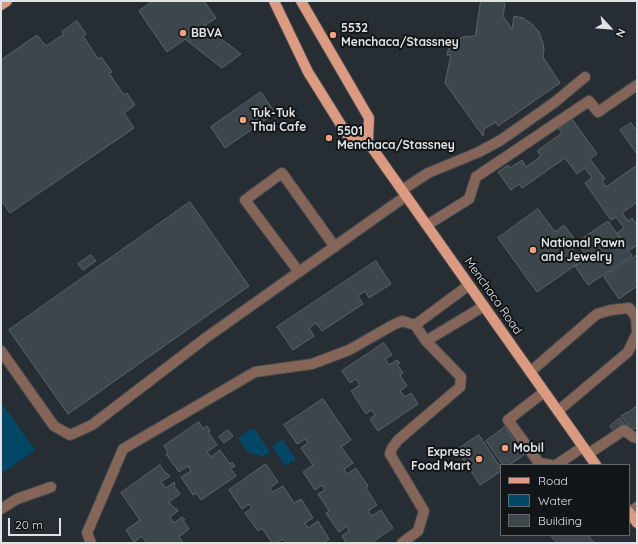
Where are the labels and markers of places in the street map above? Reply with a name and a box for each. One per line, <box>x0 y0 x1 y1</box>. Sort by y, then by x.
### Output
place label: 5532 Menchaca/Stassney <box>341 21 459 49</box>
place label: BBVA <box>191 26 222 40</box>
marker: BBVA <box>178 28 188 38</box>
marker: 5532 Menchaca/Stassney <box>328 30 338 40</box>
place label: Tuk-Tuk Thai Cafe <box>251 106 306 134</box>
marker: Tuk-Tuk Thai Cafe <box>238 115 248 125</box>
place label: 5501 Menchaca/Stassney <box>337 124 455 152</box>
marker: 5501 Menchaca/Stassney <box>324 133 334 143</box>
place label: National Pawn and Jewelry <box>541 236 625 264</box>
marker: National Pawn and Jewelry <box>528 245 538 255</box>
place label: Mobil <box>513 441 544 455</box>
marker: Mobil <box>500 443 510 453</box>
place label: Express Food Mart <box>411 445 471 473</box>
marker: Express Food Mart <box>474 454 484 464</box>

